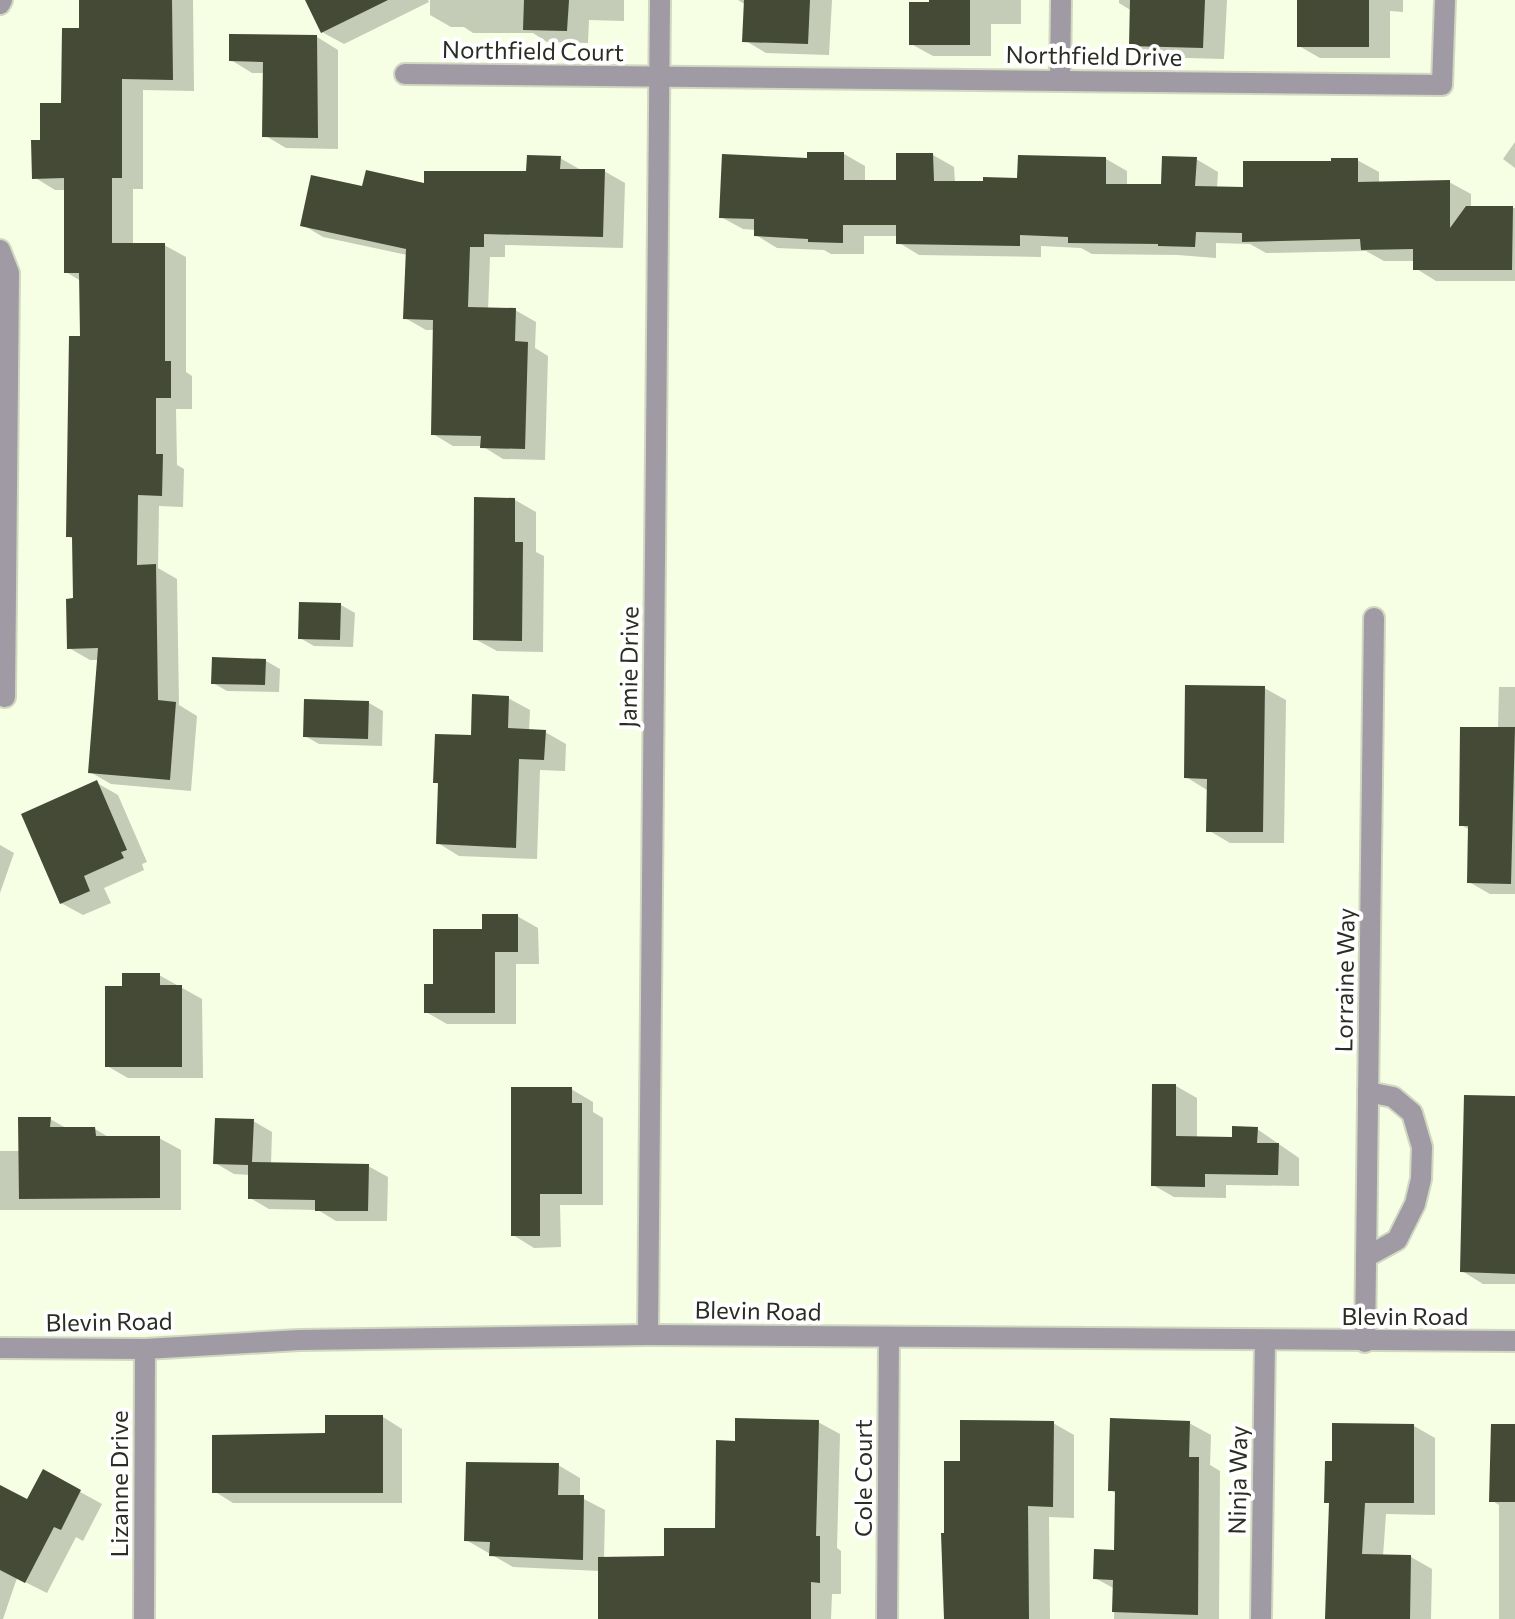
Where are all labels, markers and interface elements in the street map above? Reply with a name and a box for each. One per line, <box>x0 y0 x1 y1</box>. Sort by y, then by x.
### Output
street label: Northfield Court <box>442 34 624 66</box>
street label: Northfield Drive <box>1006 39 1182 71</box>
street label: Jamie Drive <box>612 606 644 728</box>
street label: Lorraine Way <box>1328 907 1360 1053</box>
street label: Blevin Road <box>694 1294 822 1326</box>
street label: Blevin Road <box>1342 1301 1468 1330</box>
street label: Blevin Road <box>45 1305 173 1337</box>
street label: Lizanne Drive <box>104 1410 133 1558</box>
street label: Cole Court <box>848 1419 877 1537</box>
street label: Ninja Way <box>1222 1425 1252 1535</box>

